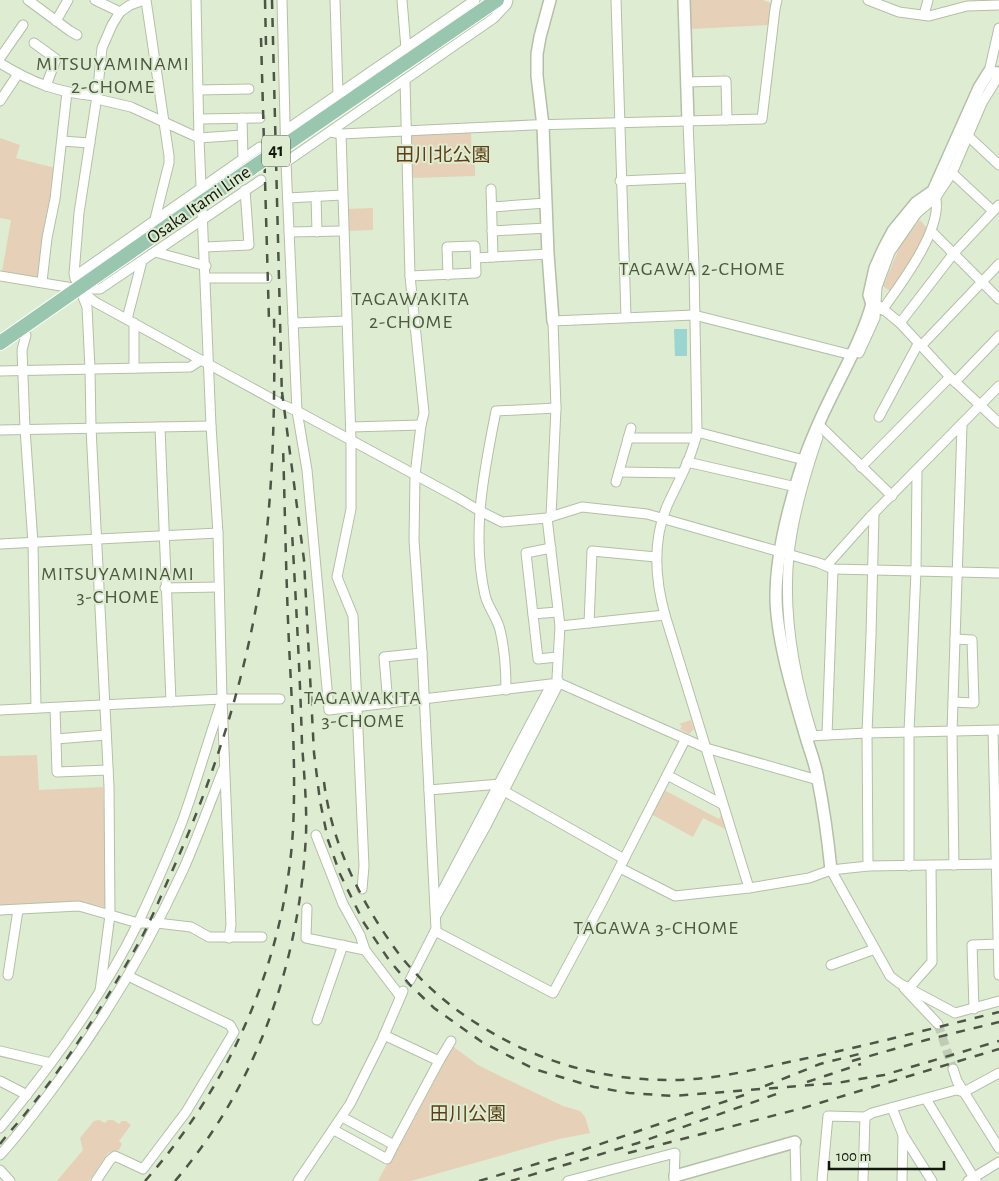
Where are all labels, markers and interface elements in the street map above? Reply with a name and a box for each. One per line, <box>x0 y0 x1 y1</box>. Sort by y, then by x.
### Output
district label: MITSUYAMINAMI 2-CHOME <box>36 54 190 97</box>
road number: 41 <box>262 136 290 166</box>
park label: 田川北公園 <box>395 145 491 165</box>
street label: Osaka Itami Line <box>144 162 254 248</box>
district label: TAGAWA 2-CHOME <box>619 259 785 279</box>
district label: TAGAWAKITA 2-CHOME <box>352 289 470 332</box>
district label: MITSUYAMINAMI 3-CHOME <box>41 564 195 607</box>
district label: TAGAWAKITA 3-CHOME <box>304 688 422 731</box>
district label: TAGAWA 3-CHOME <box>573 918 739 938</box>
park label: 田川公園 <box>430 1104 506 1124</box>
scale bar <box>829 1138 944 1170</box>
text: 100 m <box>836 1149 871 1164</box>

